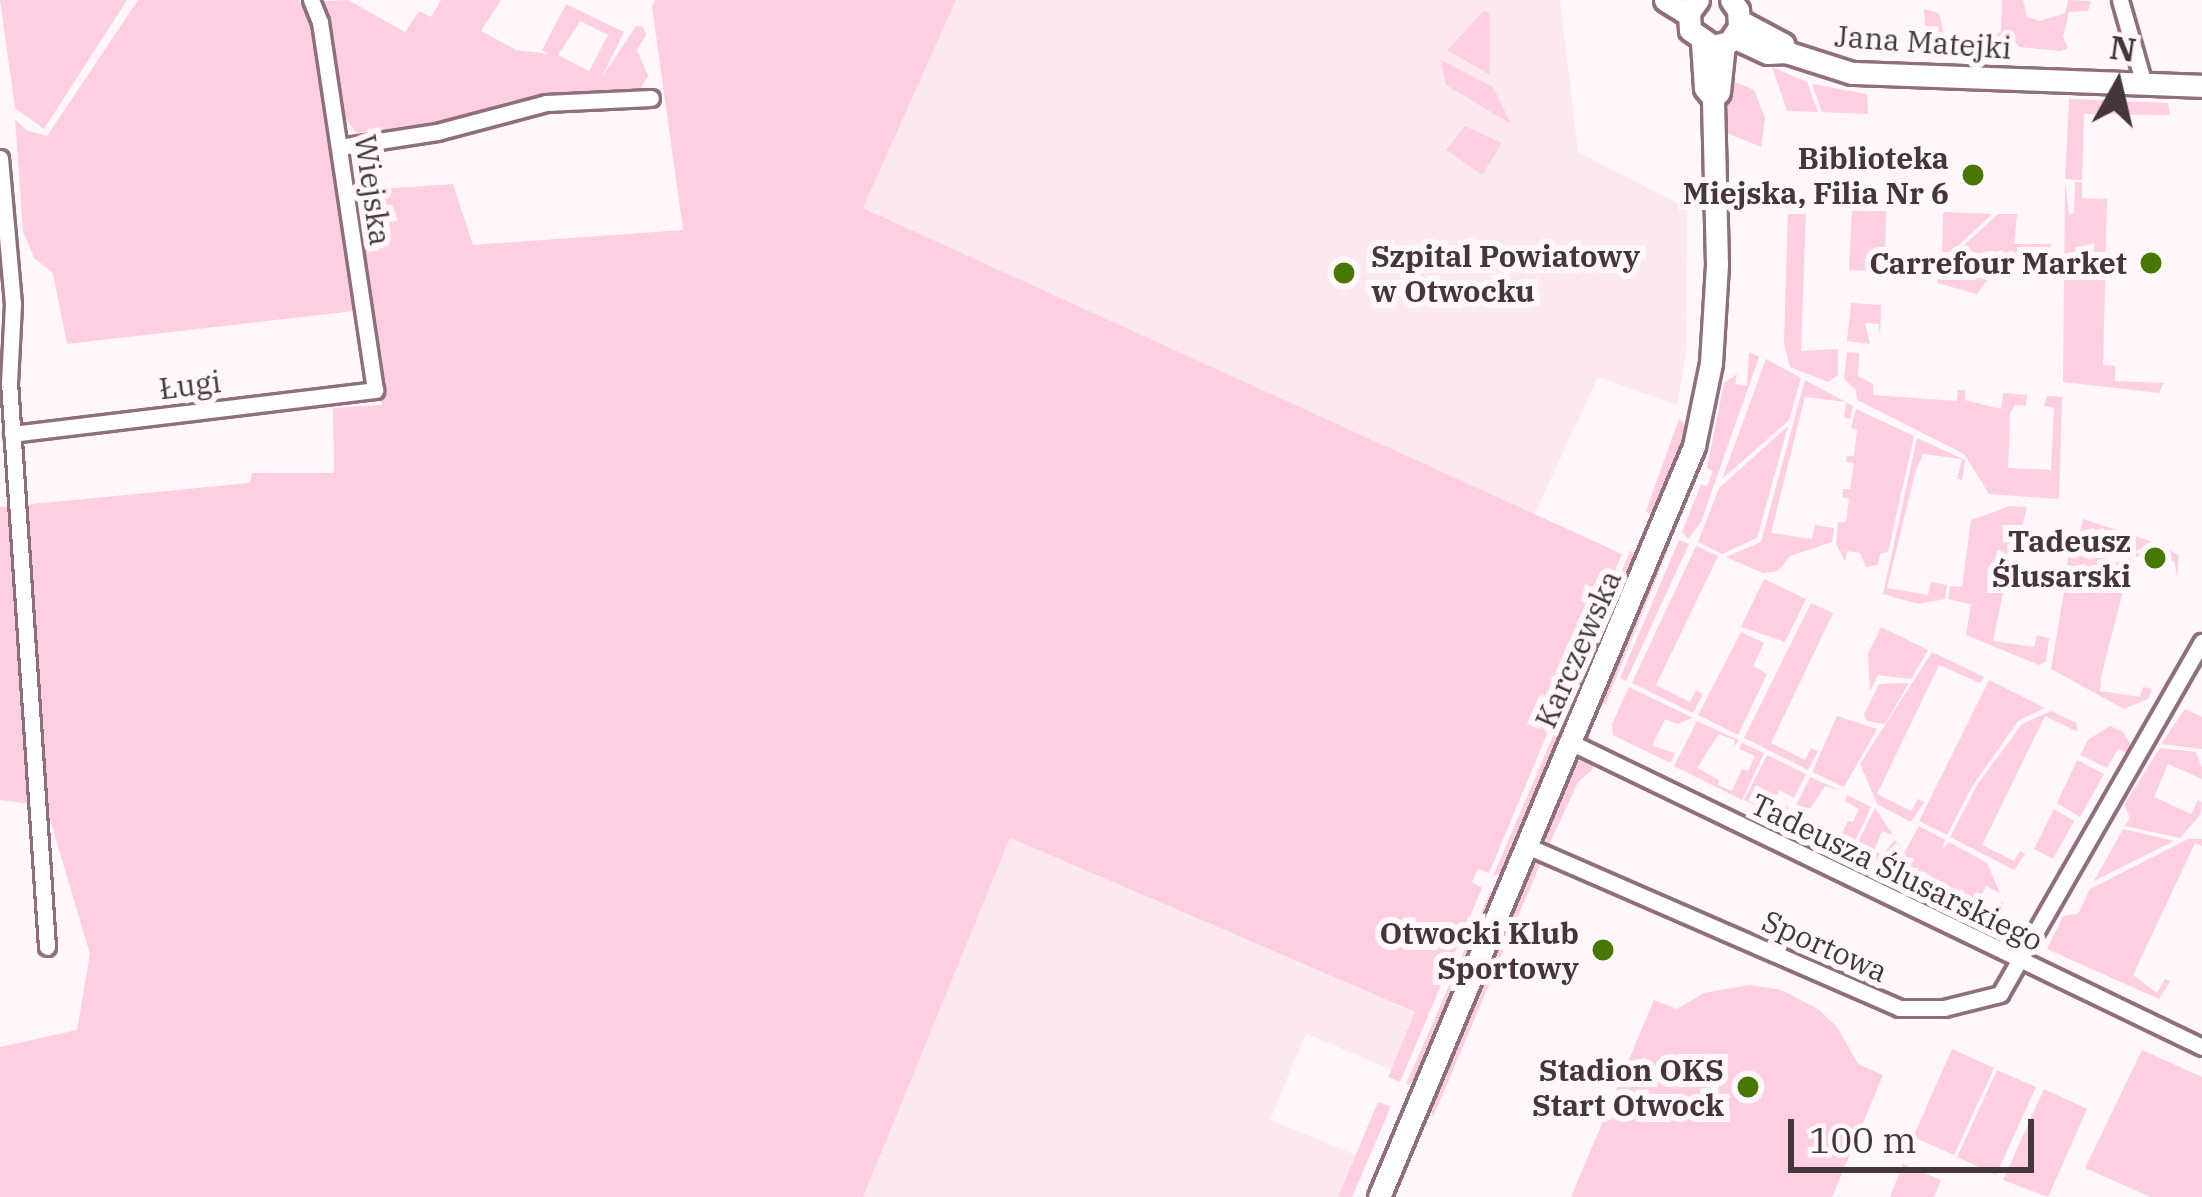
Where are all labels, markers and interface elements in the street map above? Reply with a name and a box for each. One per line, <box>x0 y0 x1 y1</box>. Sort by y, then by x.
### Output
street label: Jana Matejki <box>1833 18 2013 66</box>
north arrow <box>2058 24 2178 144</box>
text: N <box>2107 25 2139 71</box>
street label: Wiejska <box>347 132 399 248</box>
place label: Biblioteka Miejska, Filia Nr 6 <box>1683 140 1949 210</box>
marker: Biblioteka Miejska, Filia Nr 6 <box>1960 162 1986 188</box>
place label: Szpital Powiatowy w Otwocku <box>1371 238 1640 308</box>
place label: Carrefour Market <box>1869 245 2127 281</box>
marker: Carrefour Market <box>2138 250 2164 276</box>
marker: Szpital Powiatowy w Otwocku <box>1328 257 1360 289</box>
street label: Ługi <box>157 363 223 407</box>
place label: Tadeusz Ślusarski <box>1992 523 2131 594</box>
marker: Tadeusz Ślusarski <box>2142 545 2168 571</box>
street label: Karczewska <box>1527 565 1629 733</box>
street label: Tadeusza Ślusarskiego <box>1745 786 2049 958</box>
street label: Sportowa <box>1757 902 1893 990</box>
place label: Otwocki Klub Sportowy <box>1379 915 1579 986</box>
marker: Otwocki Klub Sportowy <box>1590 937 1616 963</box>
place label: Stadion OKS Start Otwock <box>1532 1052 1724 1122</box>
marker: Stadion OKS Start Otwock <box>1735 1074 1761 1100</box>
scale bar <box>1794 1095 2040 1169</box>
text: 100 m <box>1809 1116 1916 1163</box>

